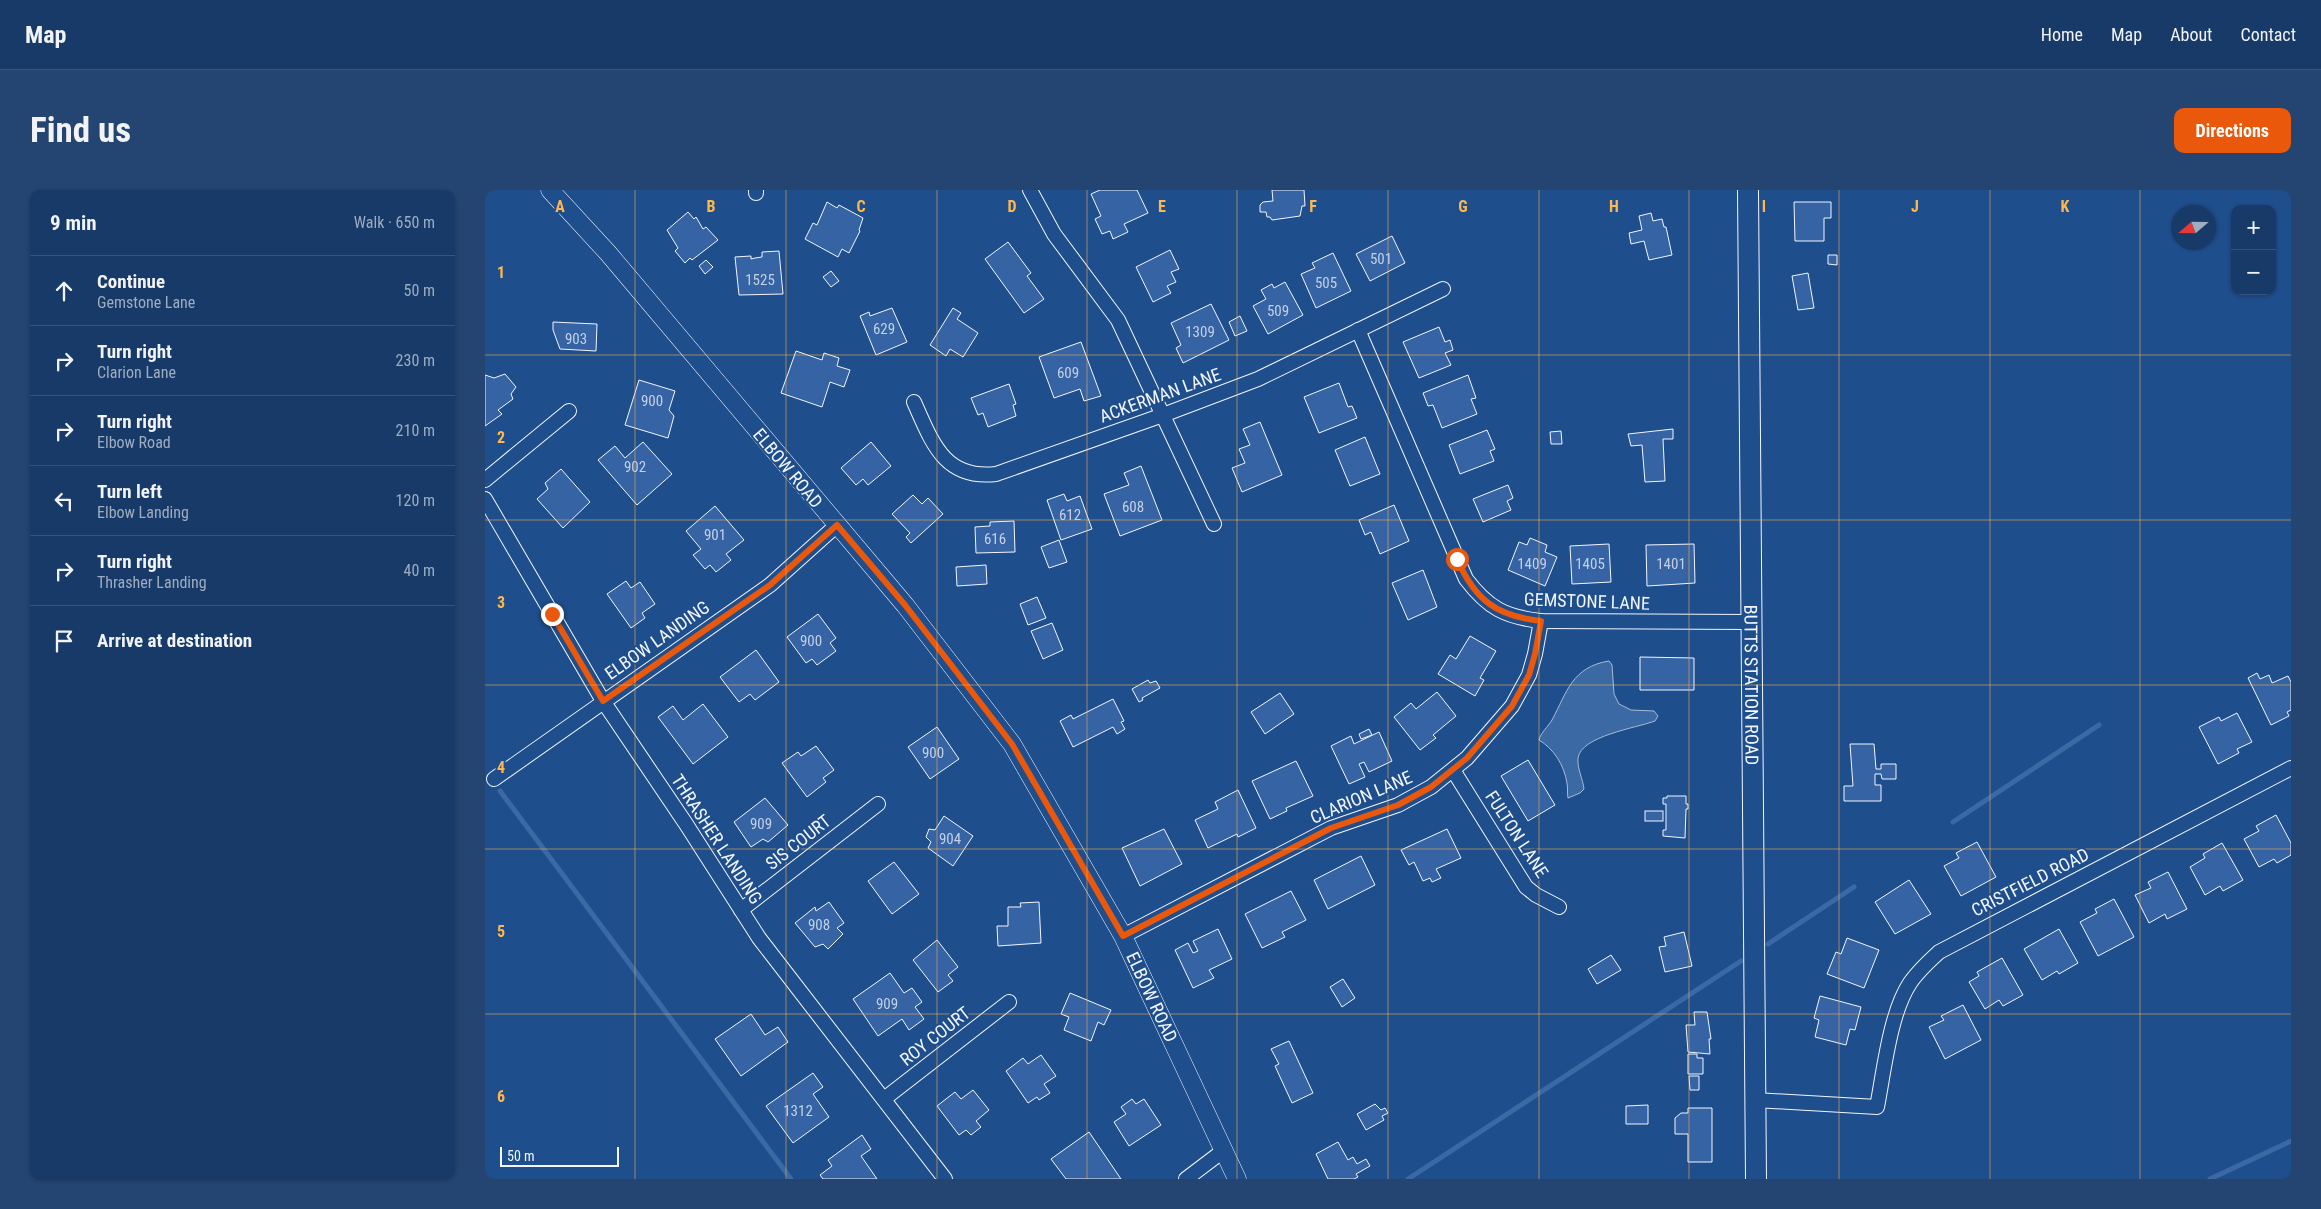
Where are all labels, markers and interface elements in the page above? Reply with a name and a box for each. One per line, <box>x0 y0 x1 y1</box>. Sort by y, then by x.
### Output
text: Map <box>25 21 66 49</box>
text: Home <box>2041 24 2083 45</box>
text: Map <box>2111 24 2142 45</box>
text: About <box>2170 24 2212 45</box>
text: Contact <box>2240 24 2296 45</box>
button: Directions <box>2174 108 2291 153</box>
text: Find us <box>30 110 131 151</box>
text: A <box>555 197 565 216</box>
text: B <box>707 197 716 216</box>
text: C <box>856 197 866 216</box>
text: D <box>1007 197 1017 216</box>
text: E <box>1158 197 1166 216</box>
text: F <box>1309 197 1317 216</box>
text: G <box>1458 197 1468 216</box>
text: H <box>1609 197 1619 216</box>
text: I <box>1762 197 1766 216</box>
text: J <box>1911 197 1919 216</box>
text: K <box>2061 197 2070 216</box>
north arrow <box>2171 205 2216 250</box>
map controls <box>2231 205 2276 295</box>
button: + <box>2231 205 2276 250</box>
text: 9 min <box>50 211 97 235</box>
text: Walk · 650 m <box>354 213 435 232</box>
house number: 501 <box>1370 250 1392 268</box>
button: − <box>2231 250 2276 295</box>
text: 1 <box>497 263 505 282</box>
text: Continue <box>97 270 165 293</box>
house number: 1525 <box>745 271 775 289</box>
house number: 505 <box>1315 274 1337 292</box>
icon: ahead <box>50 277 78 305</box>
text: 50 m <box>403 281 435 300</box>
text: Gemstone Lane <box>97 293 195 312</box>
house number: 509 <box>1267 302 1289 320</box>
house number: 629 <box>873 320 895 338</box>
house number: 1309 <box>1185 323 1215 341</box>
house number: 903 <box>565 330 587 348</box>
text: Turn right <box>97 340 172 363</box>
icon: right <box>50 347 78 375</box>
text: 230 m <box>396 351 435 370</box>
text: Clarion Lane <box>97 363 176 382</box>
street label: ACKERMAN LANE <box>1097 363 1224 427</box>
house number: 609 <box>1057 364 1079 382</box>
house number: 900 <box>641 392 663 410</box>
text: Turn right <box>97 410 172 433</box>
icon: right <box>50 417 78 445</box>
text: 210 m <box>396 421 435 440</box>
street label: ELBOW ROAD <box>749 424 827 512</box>
text: 2 <box>497 428 505 447</box>
text: Elbow Road <box>97 433 171 452</box>
house number: 902 <box>624 458 646 476</box>
text: Turn left <box>97 480 162 503</box>
icon: left <box>50 487 78 515</box>
text: 120 m <box>396 491 435 510</box>
house number: 608 <box>1122 498 1144 516</box>
text: Elbow Landing <box>97 503 189 522</box>
house number: 612 <box>1059 506 1081 524</box>
house number: 901 <box>704 526 726 544</box>
house number: 616 <box>984 530 1006 548</box>
route start <box>1446 548 1469 571</box>
text: Turn right <box>97 550 172 573</box>
house number: 1409 <box>1517 555 1547 573</box>
house number: 1405 <box>1575 555 1605 573</box>
house number: 1401 <box>1656 555 1686 573</box>
icon: right <box>50 557 78 585</box>
text: 40 m <box>403 561 435 580</box>
text: Thrasher Landing <box>97 573 207 592</box>
street label: GEMSTONE LANE <box>1524 588 1650 614</box>
text: 3 <box>497 593 505 612</box>
street label: ELBOW LANDING <box>601 596 713 684</box>
route end <box>541 603 564 626</box>
street label: BUTTS STATION ROAD <box>1741 605 1763 765</box>
icon: arrive <box>50 627 78 655</box>
text: Arrive at destination <box>97 629 252 652</box>
house number: 900 <box>800 632 822 650</box>
house number: 900 <box>922 744 944 762</box>
text: 4 <box>497 758 505 777</box>
street label: CLARION LANE <box>1307 766 1415 828</box>
street label: THRASHER LANDING <box>667 770 767 908</box>
street label: FULTON LANE <box>1481 787 1553 881</box>
street label: SIS COURT <box>761 810 835 874</box>
house number: 909 <box>750 815 772 833</box>
house number: 904 <box>939 830 961 848</box>
street label: CRISTFIELD ROAD <box>1968 843 2092 921</box>
house number: 908 <box>808 916 830 934</box>
text: 5 <box>497 922 505 941</box>
street label: ELBOW ROAD <box>1122 949 1182 1045</box>
house number: 909 <box>876 995 898 1013</box>
street label: ROY COURT <box>896 1002 974 1070</box>
text: 6 <box>497 1087 505 1106</box>
house number: 1312 <box>783 1102 813 1120</box>
scale bar <box>500 1144 619 1167</box>
text: 50 m <box>507 1148 535 1164</box>

